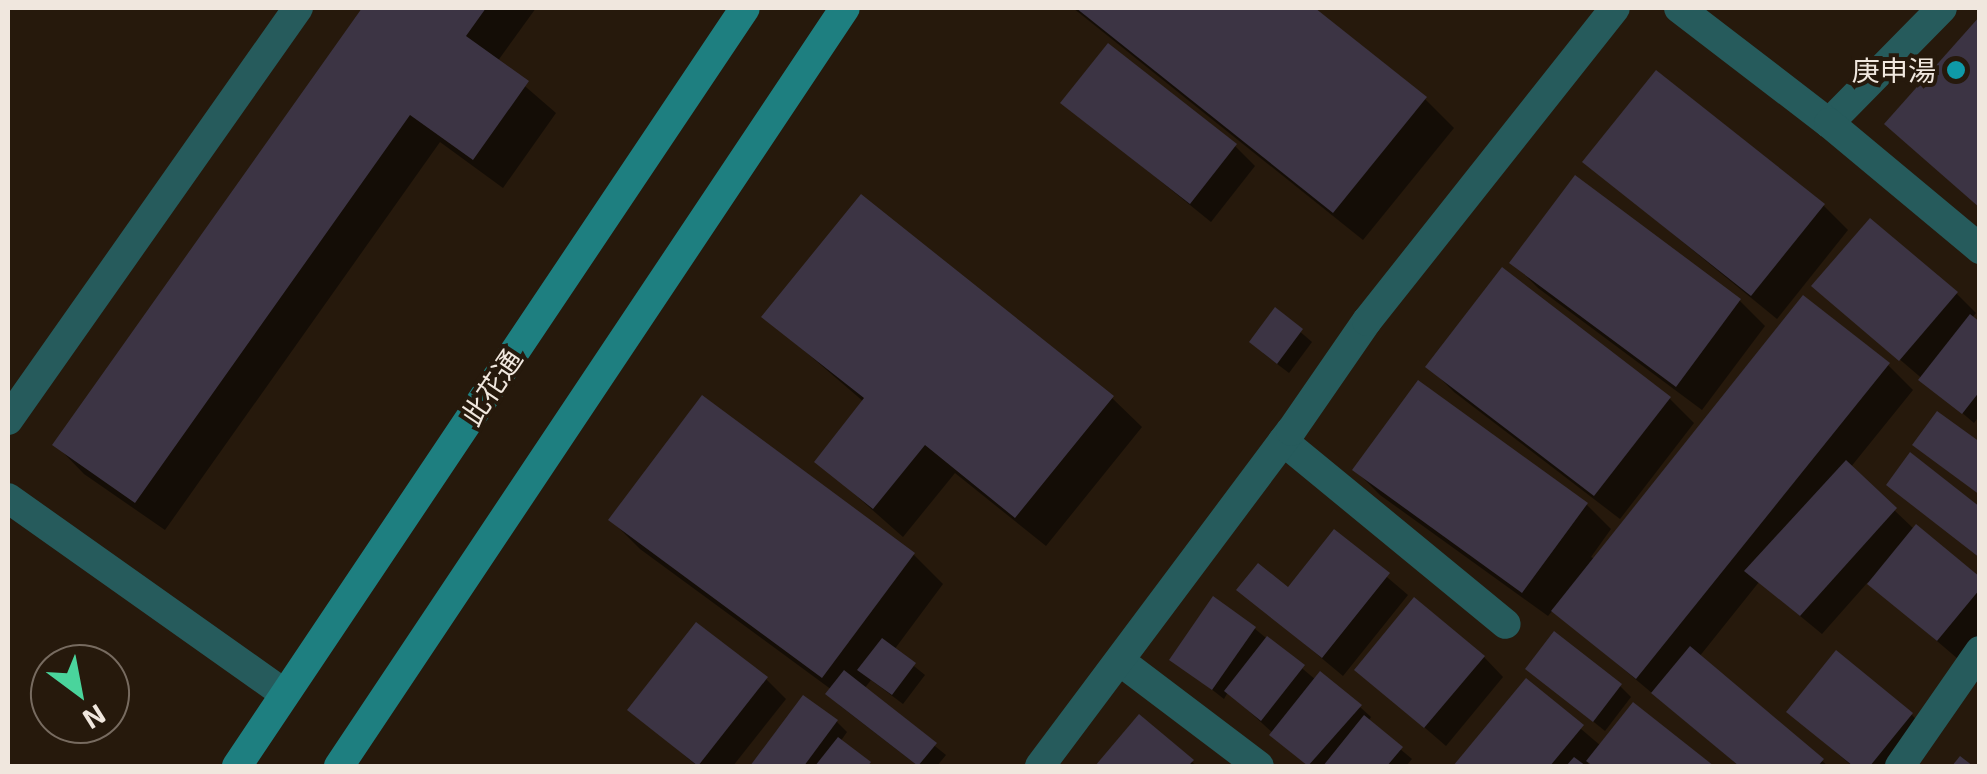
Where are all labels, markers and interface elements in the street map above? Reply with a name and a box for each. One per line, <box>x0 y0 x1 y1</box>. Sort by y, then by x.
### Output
place label: 庚申湯 <box>1852 53 1936 87</box>
marker: 庚申湯 <box>1945 59 1967 81</box>
street label: 此花通 <box>454 343 528 431</box>
north arrow <box>30 644 130 744</box>
text: N <box>77 698 112 738</box>

